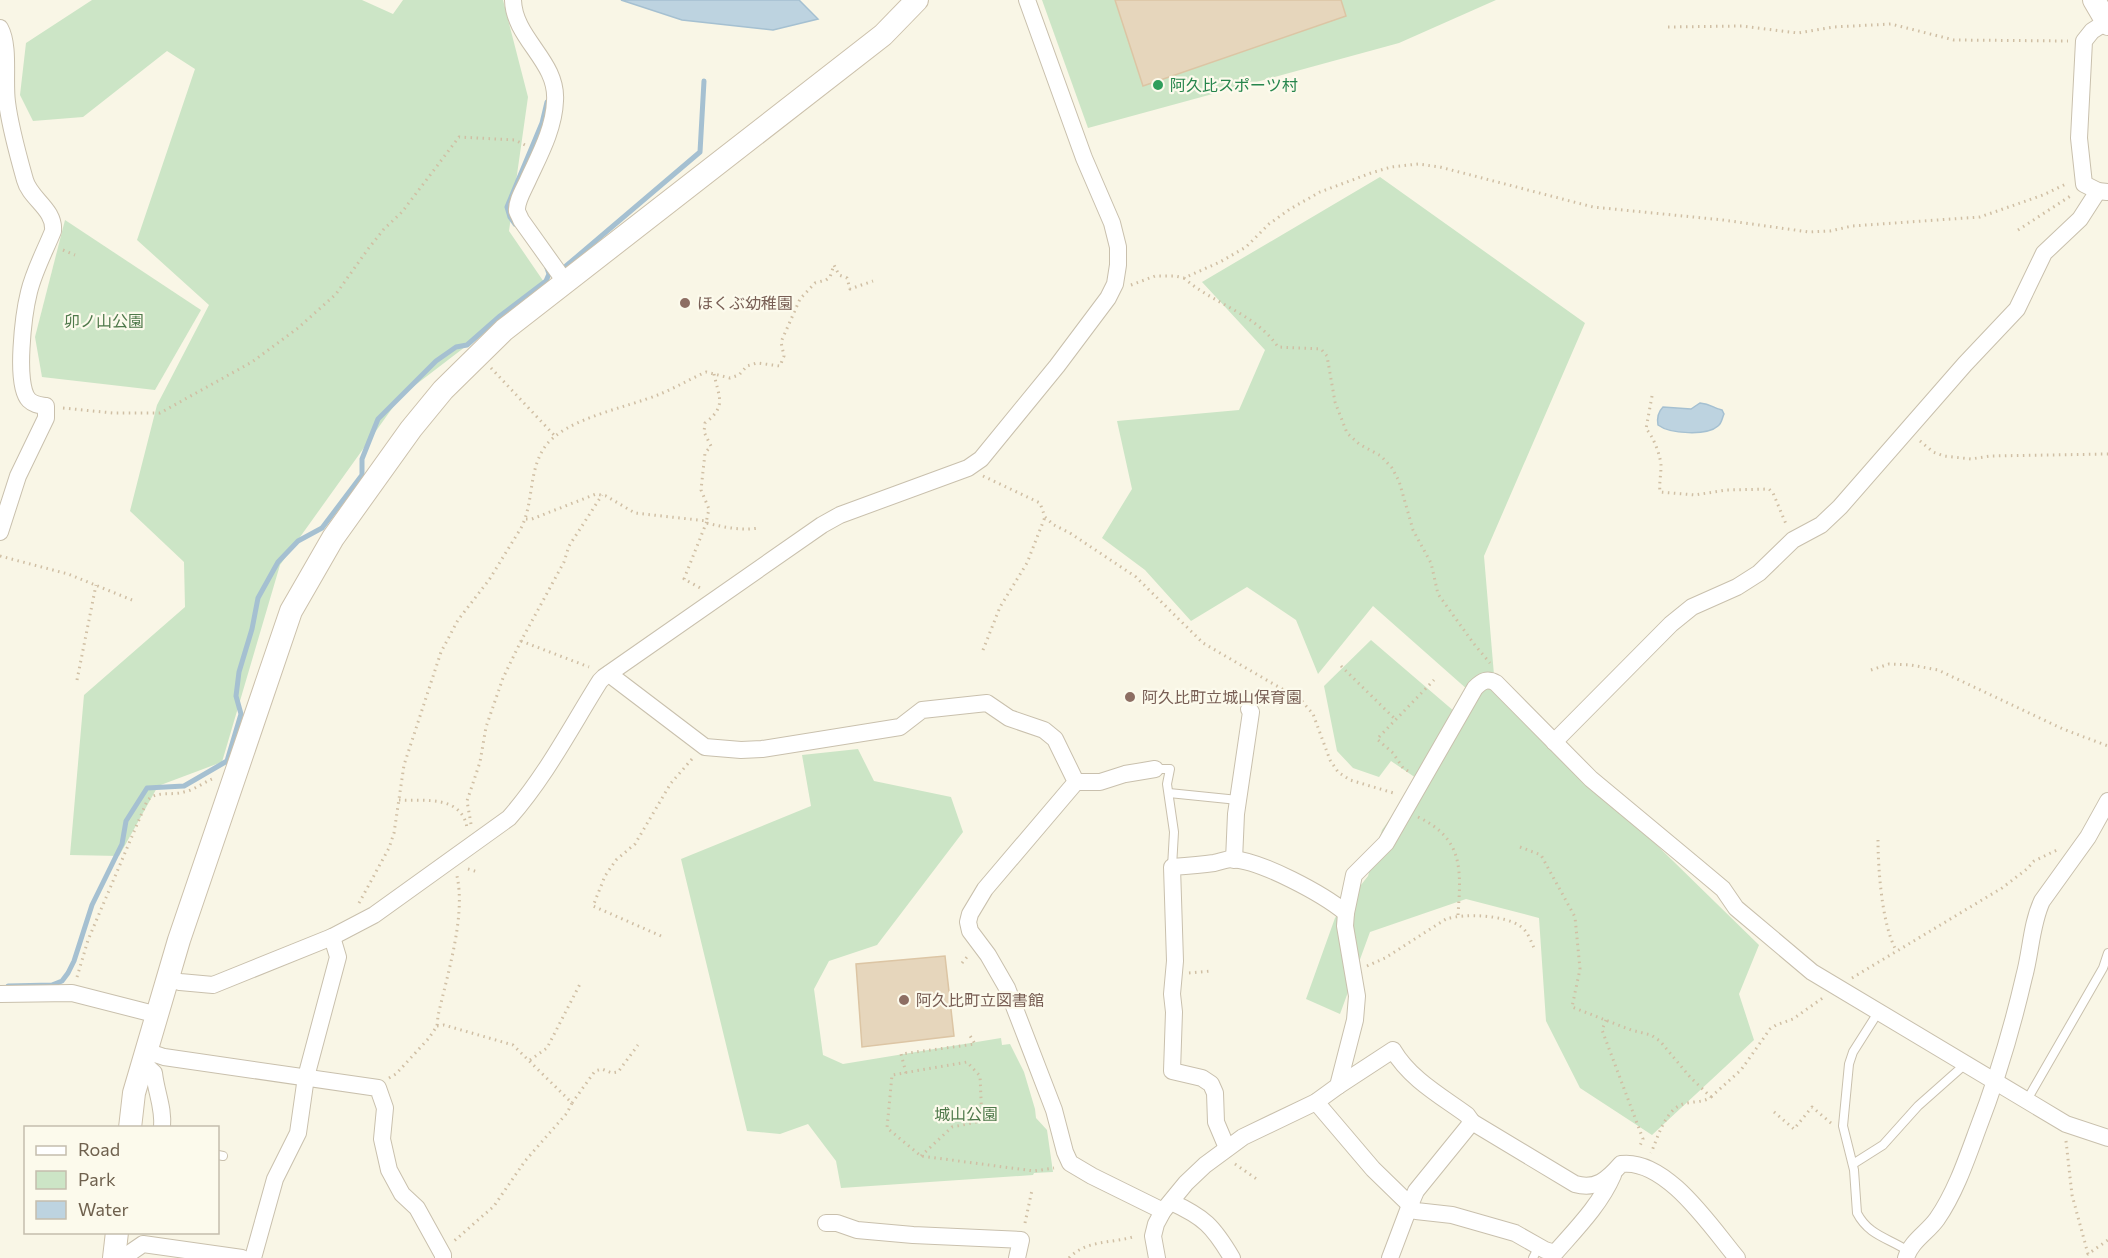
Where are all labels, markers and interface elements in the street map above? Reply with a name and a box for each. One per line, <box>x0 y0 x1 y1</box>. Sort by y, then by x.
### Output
place label: 阿久比スポーツ村 <box>1170 75 1298 94</box>
marker: 阿久比スポーツ村 <box>1151 78 1165 92</box>
place label: ほくぶ幼稚園 <box>697 293 793 312</box>
marker: ほくぶ幼稚園 <box>678 296 692 310</box>
park label: 卯ノ山公園 <box>64 311 144 330</box>
place label: 阿久比町立城山保育園 <box>1142 687 1302 706</box>
marker: 阿久比町立城山保育園 <box>1123 690 1137 704</box>
place label: 阿久比町立図書館 <box>916 990 1044 1009</box>
marker: 阿久比町立図書館 <box>897 993 911 1007</box>
park label: 城山公園 <box>934 1104 998 1123</box>
legend <box>24 1126 219 1234</box>
text: Road <box>78 1138 120 1160</box>
text: Park <box>78 1168 116 1190</box>
text: Water <box>78 1198 129 1220</box>

